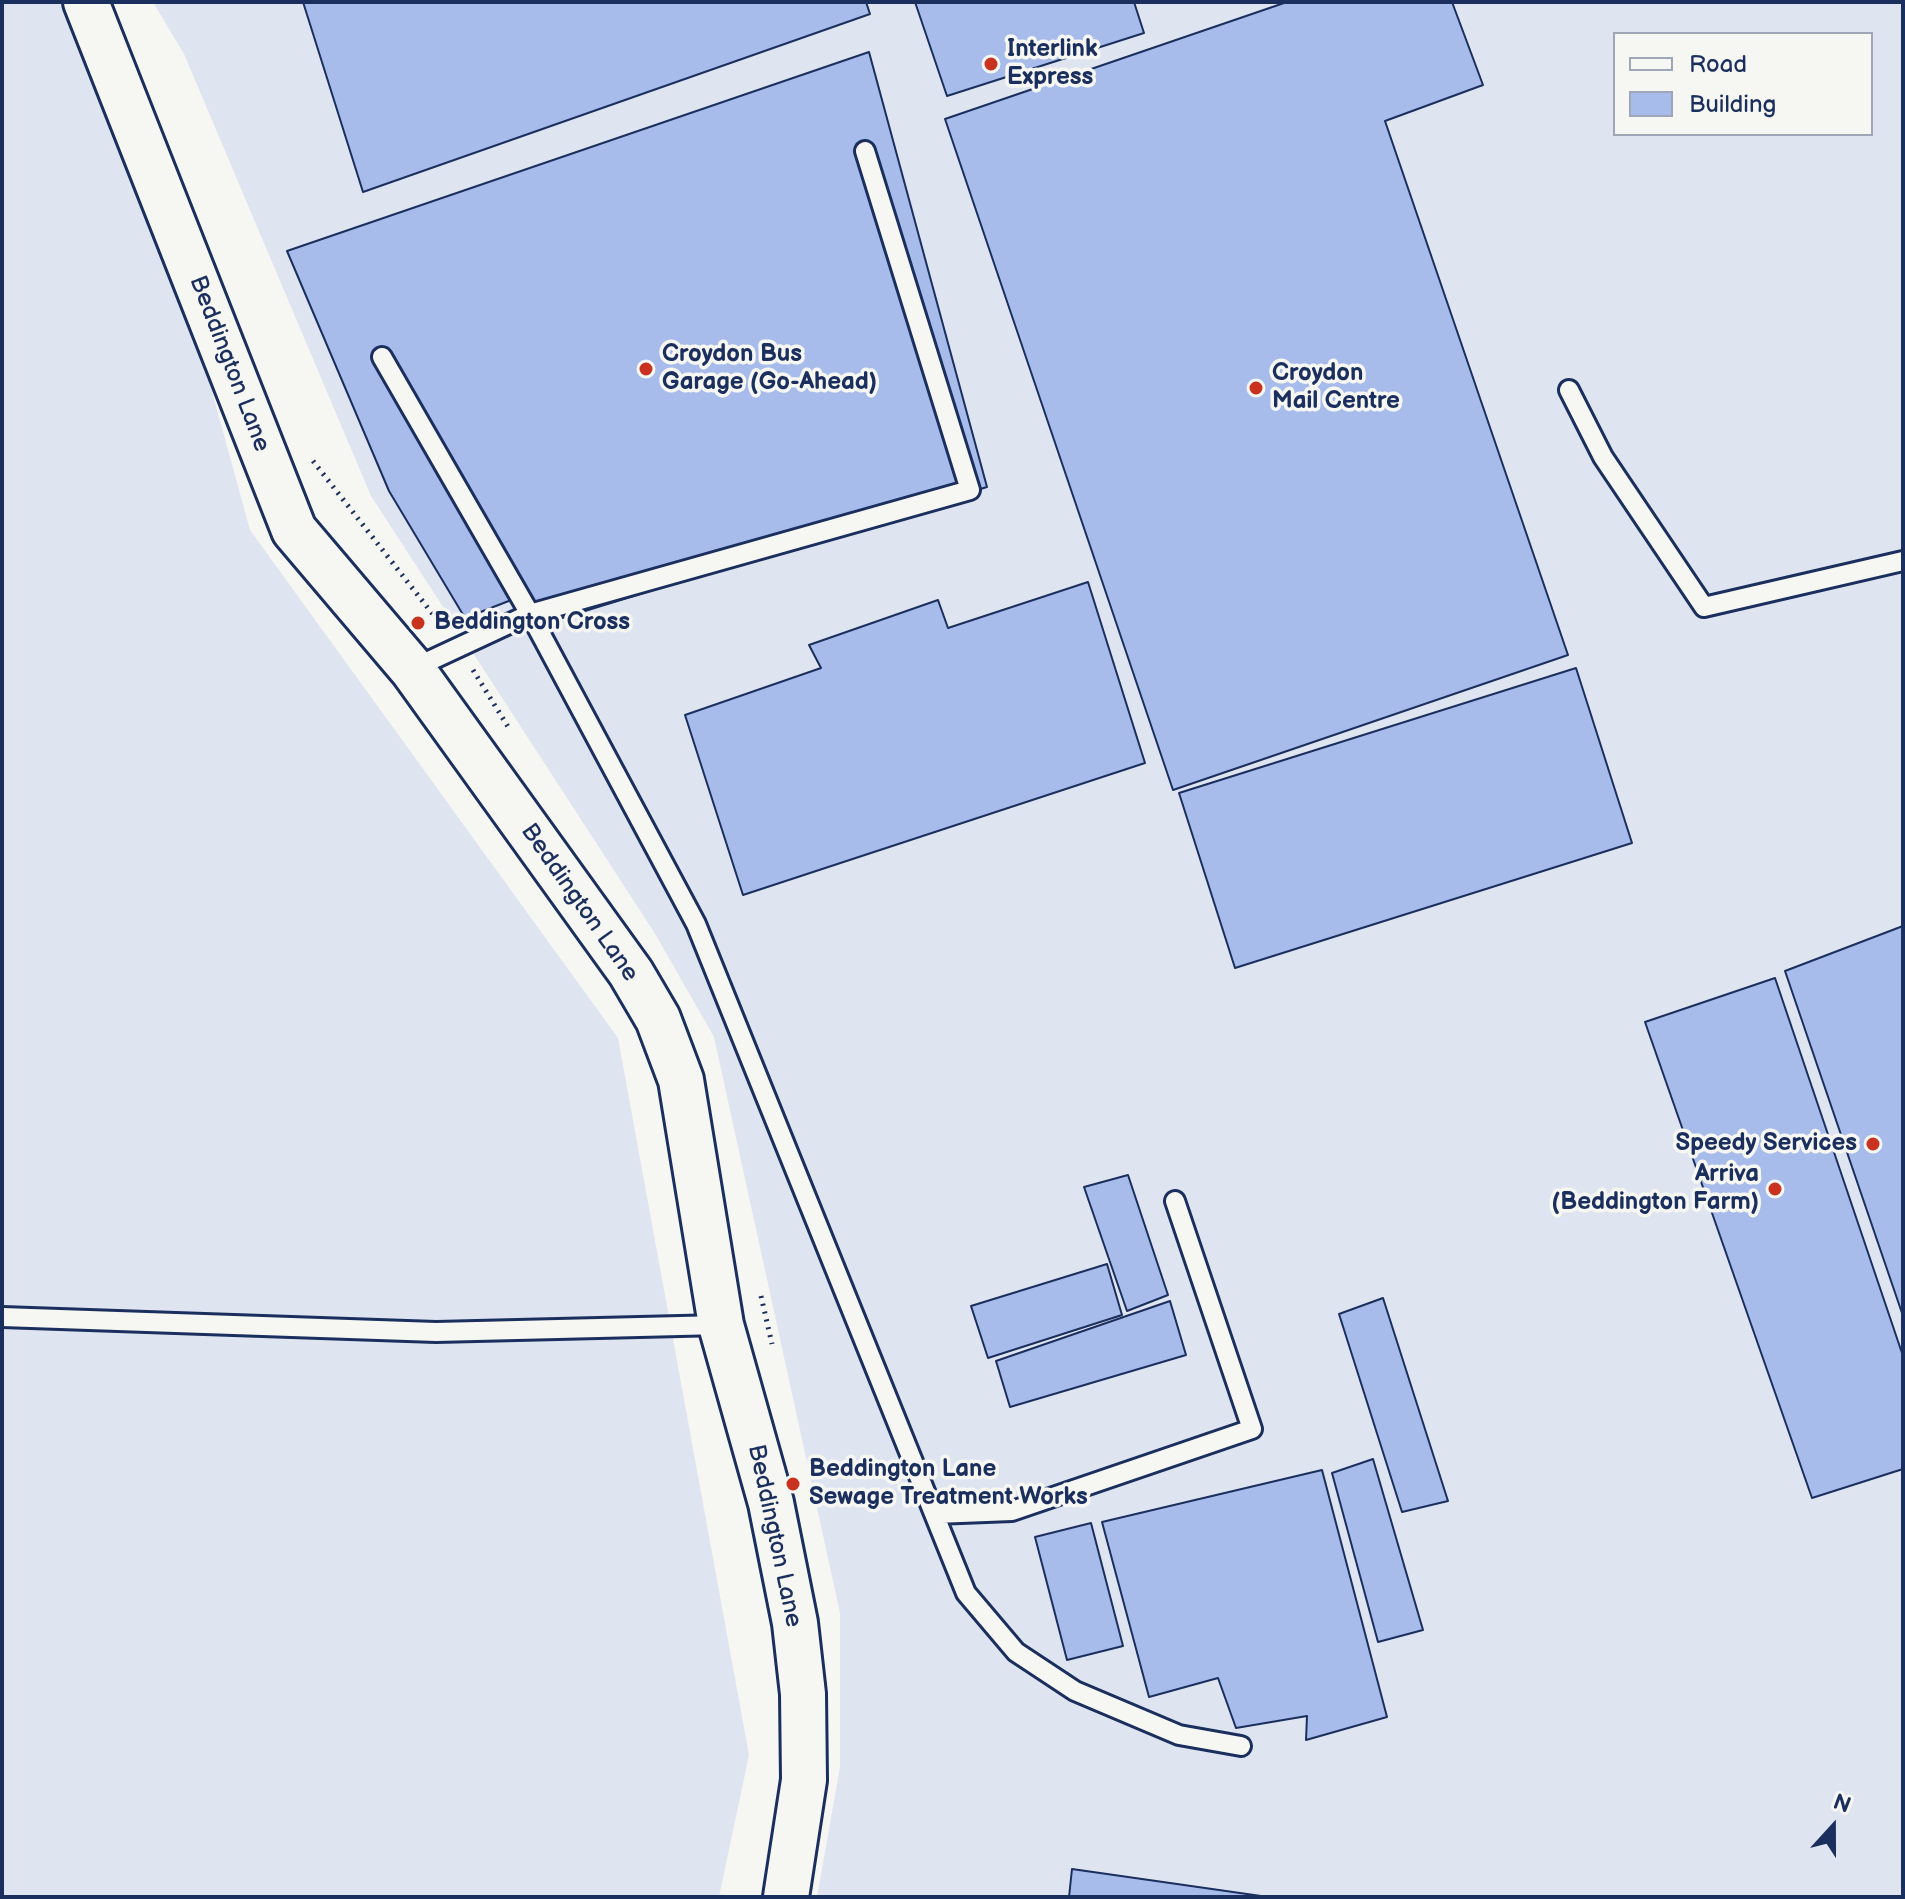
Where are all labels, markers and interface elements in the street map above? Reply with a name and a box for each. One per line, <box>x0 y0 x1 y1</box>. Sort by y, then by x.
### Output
legend <box>1613 32 1873 136</box>
place label: Interlink Express <box>1007 36 1097 92</box>
text: Road <box>1689 50 1747 79</box>
marker: Interlink Express <box>982 55 1000 73</box>
text: Building <box>1689 90 1776 119</box>
street label: Beddington Lane <box>182 272 276 456</box>
place label: Croydon Bus Garage (Go-Ahead) <box>662 341 877 397</box>
marker: Croydon Bus Garage (Go-Ahead) <box>637 360 655 378</box>
place label: Croydon Mail Centre <box>1272 360 1400 416</box>
marker: Croydon Mail Centre <box>1247 379 1265 397</box>
place label: Beddington Cross <box>434 609 630 637</box>
marker: Beddington Cross <box>409 614 427 632</box>
street label: Beddington Lane <box>514 819 644 987</box>
place label: Speedy Services <box>1676 1130 1857 1158</box>
marker: Speedy Services <box>1864 1135 1882 1153</box>
place label: Arriva (Beddington Farm) <box>1552 1161 1759 1217</box>
marker: Arriva (Beddington Farm) <box>1766 1180 1784 1198</box>
street label: Beddington Lane <box>741 1442 807 1630</box>
place label: Beddington Lane Sewage Treatment Works <box>809 1456 1088 1512</box>
marker: Beddington Lane Sewage Treatment Works <box>784 1475 802 1493</box>
north arrow <box>1793 1787 1873 1867</box>
text: N <box>1829 1789 1854 1820</box>

